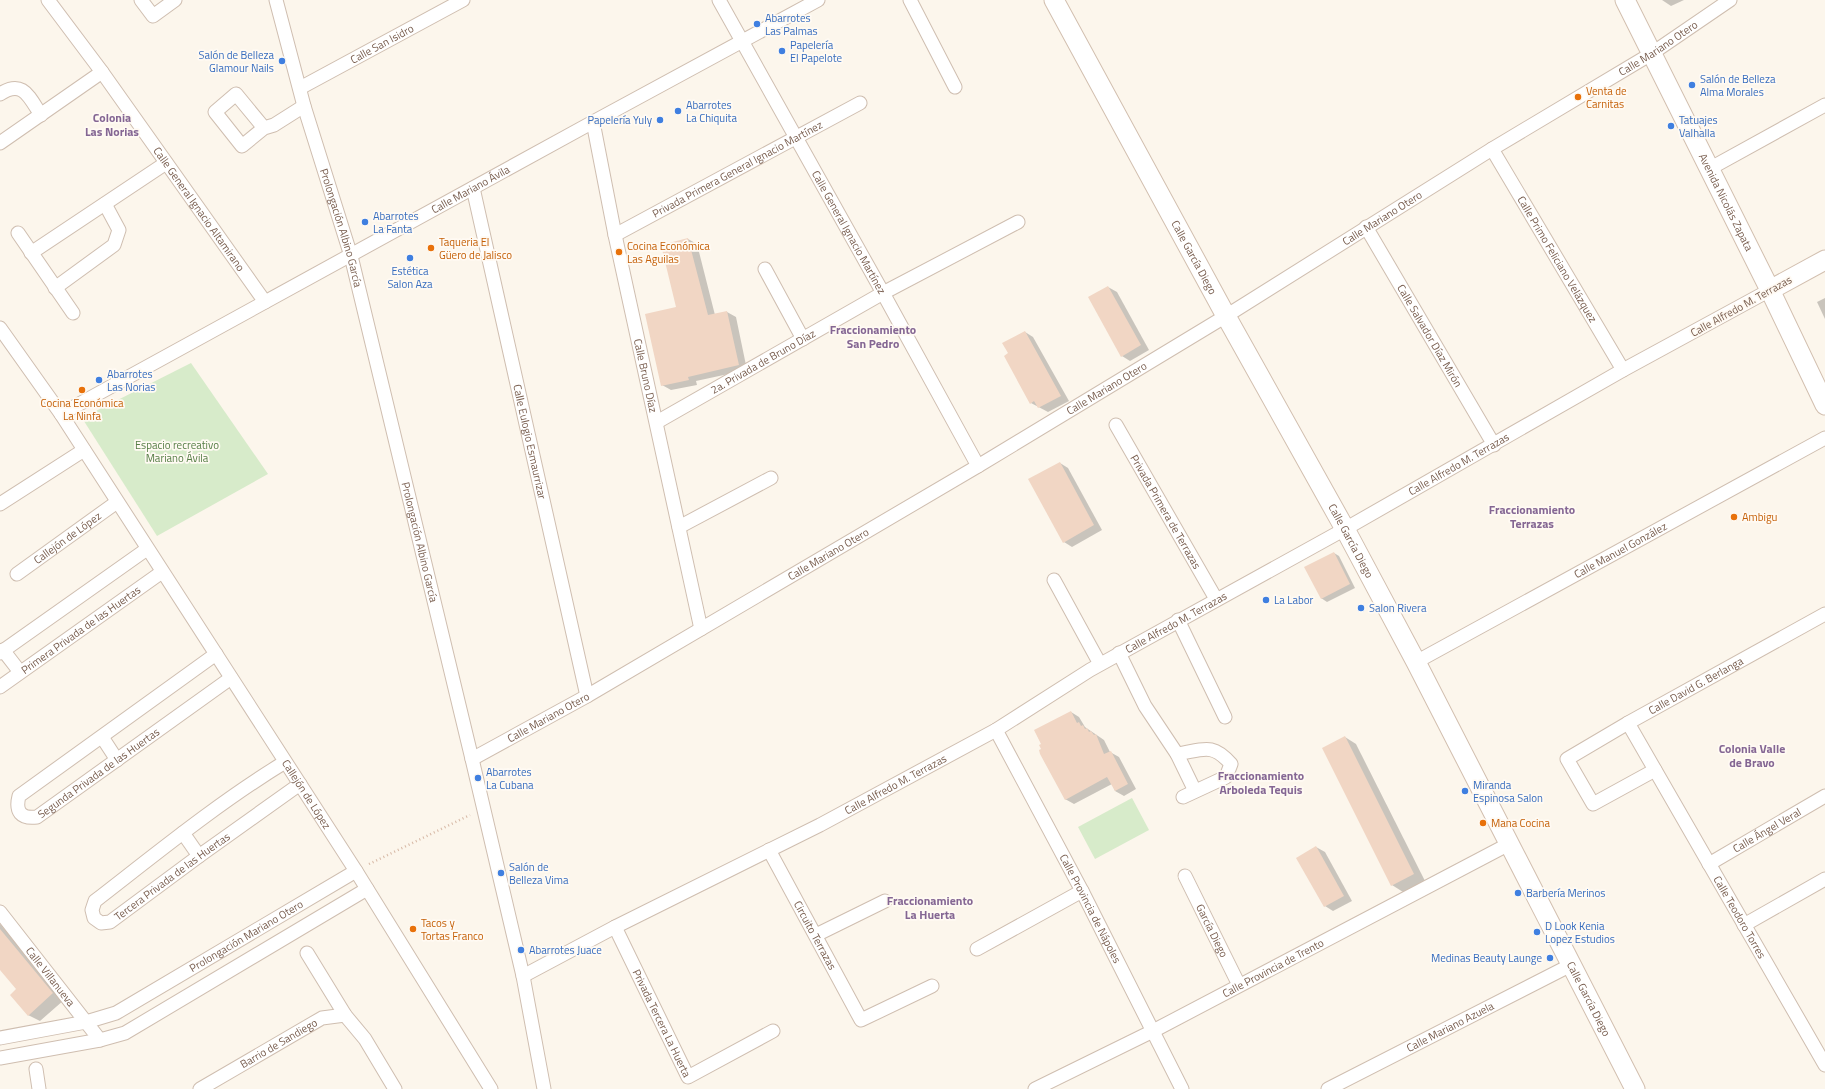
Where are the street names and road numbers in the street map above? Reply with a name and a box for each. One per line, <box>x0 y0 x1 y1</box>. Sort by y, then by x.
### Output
street label: Calle Mariano Otero <box>1615 16 1701 80</box>
street label: Calle San Isidro <box>347 20 417 67</box>
street label: Privada Primera General Ignacio Martínez <box>649 117 825 221</box>
street label: Calle General Ignacio Altamirano <box>150 144 249 275</box>
street label: Avenida Nicolás Zapata <box>1695 151 1757 254</box>
street label: Calle Mariano Ávila <box>428 161 513 217</box>
street label: Prolongación Albino García <box>316 166 366 289</box>
street label: Calle General Ignacio Martínez <box>808 167 890 297</box>
street label: Calle Mariano Otero <box>1339 187 1425 249</box>
street label: Calle Primo Feliciano Velázquez <box>1514 193 1601 325</box>
street label: Calle García Diego <box>1167 217 1221 297</box>
street label: Calle Alfredo M. Terrazas <box>1687 271 1795 341</box>
street label: Calle Salvador Díaz Mirón <box>1393 281 1466 390</box>
street label: 2a. Privada de Bruno Díaz <box>708 325 818 398</box>
street label: Calle Bruno Díaz <box>630 337 662 414</box>
street label: Calle Mariano Otero <box>1063 358 1150 419</box>
street label: Calle Eulogio Esmaurrizar <box>509 383 551 501</box>
street label: Calle Alfredo M. Terrazas <box>1405 429 1512 499</box>
street label: Privada Primera de Terrazas <box>1127 452 1205 572</box>
street label: Prolongación Albino García <box>398 480 442 604</box>
street label: Calle García Diego <box>1324 501 1378 581</box>
street label: Callejón de López <box>30 508 104 568</box>
street label: Calle Manuel González <box>1571 518 1670 582</box>
street label: Calle Mariano Otero <box>785 524 872 584</box>
street label: Primera Privada de las Huertas <box>18 582 144 678</box>
street label: Calle Alfredo M. Terrazas <box>1122 588 1230 657</box>
street label: Calle David G. Berlanga <box>1646 653 1746 718</box>
street label: Calle Mariano Otero <box>504 688 592 746</box>
street label: Segunda Privada de las Huertas <box>34 724 163 822</box>
street label: Calle Alfredo M. Terrazas <box>842 750 949 818</box>
street label: Callejón de López <box>278 756 335 832</box>
street label: Calle Ángel Veral <box>1730 804 1804 856</box>
street label: Tercera Privada de las Huertas <box>111 828 233 924</box>
street label: Calle Provincia de Nápoles <box>1056 851 1125 966</box>
street label: Calle Teodoro Torres <box>1710 873 1770 961</box>
street label: Prolongación Mariano Otero <box>186 896 306 976</box>
street label: Circuito Terrazas <box>790 898 840 973</box>
street label: García Diego <box>1192 901 1232 960</box>
street label: Calle Provincia de Trento <box>1219 935 1327 1001</box>
street label: Calle Villanueva <box>22 943 79 1010</box>
street label: Calle García Diego <box>1563 958 1615 1039</box>
street label: Privada Tercera La Huerta <box>629 966 695 1080</box>
street label: Calle Mariano Azuela <box>1404 997 1497 1056</box>
street label: Barrio de Sandiego <box>237 1014 320 1072</box>

